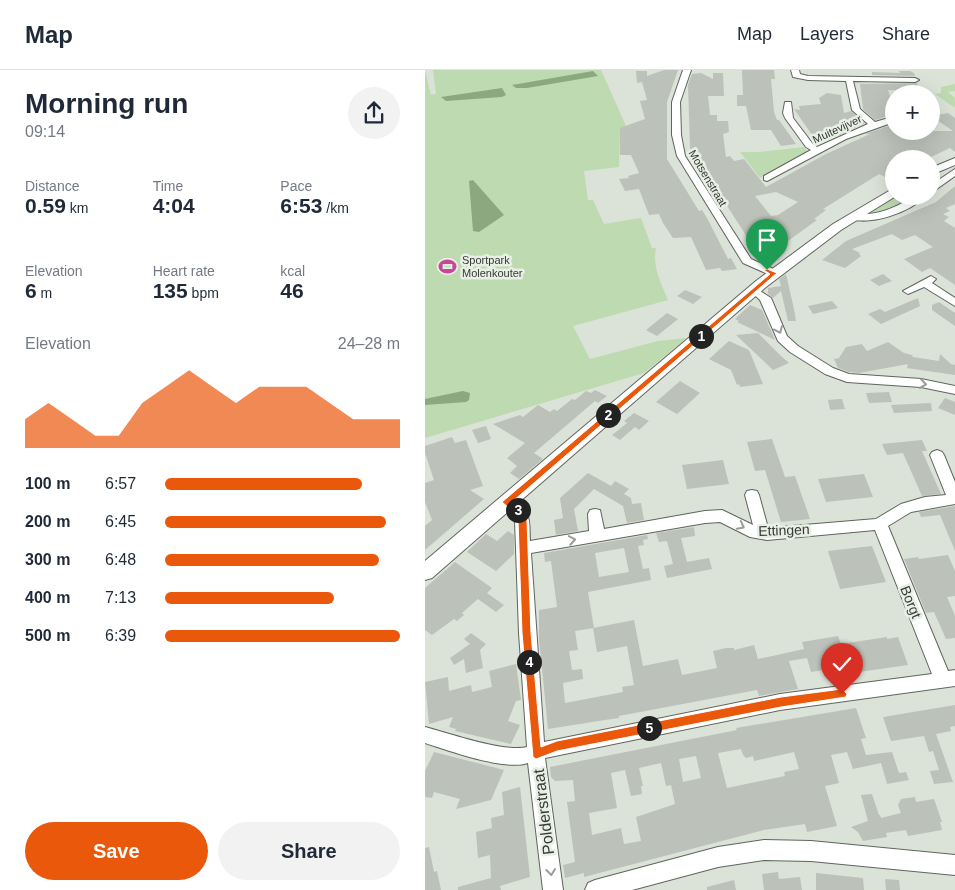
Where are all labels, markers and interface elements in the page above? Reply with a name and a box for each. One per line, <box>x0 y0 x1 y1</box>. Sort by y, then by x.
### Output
text: Map <box>25 21 73 48</box>
text: Map <box>737 24 772 44</box>
text: Layers <box>800 24 854 44</box>
text: Share <box>882 24 930 44</box>
map controls <box>885 85 940 205</box>
button: + <box>885 85 940 140</box>
button: share <box>348 87 400 139</box>
text: Morning run <box>25 88 188 119</box>
street label: Muitevijver <box>811 112 864 146</box>
text: 09:14 <box>25 123 65 140</box>
street label: Motsenstraat <box>686 148 730 208</box>
button: − <box>885 150 940 205</box>
text: Distance <box>25 178 79 194</box>
text: Time <box>153 178 183 194</box>
text: Pace <box>280 178 312 194</box>
text: 0.59 <box>25 194 66 217</box>
text: 4:04 <box>153 194 195 217</box>
text: 6:53 <box>280 194 322 217</box>
text: km <box>66 200 88 216</box>
text: /km <box>322 200 349 216</box>
pin <box>746 219 788 270</box>
icon: arrive <box>753 226 781 254</box>
place label: Sportpark Molenkouter <box>462 254 523 279</box>
sports icon: Sportpark Molenkouter <box>438 256 458 276</box>
text: Elevation <box>25 263 83 279</box>
text: Heart rate <box>153 263 215 279</box>
text: kcal <box>280 263 305 279</box>
text: 6 <box>25 279 37 302</box>
text: 135 <box>153 279 188 302</box>
text: 46 <box>280 279 304 302</box>
text: m <box>37 285 52 301</box>
text: bpm <box>188 285 219 301</box>
pin: 1 <box>689 324 713 348</box>
one-way arrow <box>772 325 783 334</box>
text: 1 <box>698 328 705 344</box>
text: Elevation <box>25 335 91 352</box>
text: 24–28 m <box>338 335 400 352</box>
one-way arrow <box>920 378 928 389</box>
pin: 2 <box>595 402 621 428</box>
text: 2 <box>605 407 612 423</box>
text: 100 m <box>25 475 70 492</box>
text: 6:57 <box>105 475 136 492</box>
pin: 3 <box>505 498 531 522</box>
text: 3 <box>515 502 522 518</box>
text: 200 m <box>25 513 70 530</box>
text: 6:45 <box>105 513 136 530</box>
one-way arrow <box>736 520 745 530</box>
street label: Ettingen <box>758 521 810 539</box>
one-way arrow <box>567 535 576 545</box>
text: 300 m <box>25 551 70 568</box>
text: 6:48 <box>105 551 136 568</box>
street label: Borgt <box>897 583 925 621</box>
text: 400 m <box>25 589 70 606</box>
text: 7:13 <box>105 589 136 606</box>
text: 500 m <box>25 627 70 644</box>
text: 6:39 <box>105 627 136 644</box>
pin <box>821 643 863 694</box>
pin: 4 <box>517 650 541 674</box>
icon: check <box>828 650 856 678</box>
text: 4 <box>526 654 533 670</box>
pin: 5 <box>637 716 661 740</box>
text: 5 <box>646 720 653 736</box>
street label: Polderstraat <box>530 768 557 856</box>
button: Save <box>25 822 208 880</box>
button: Share <box>218 822 400 880</box>
one-way arrow <box>545 868 556 876</box>

